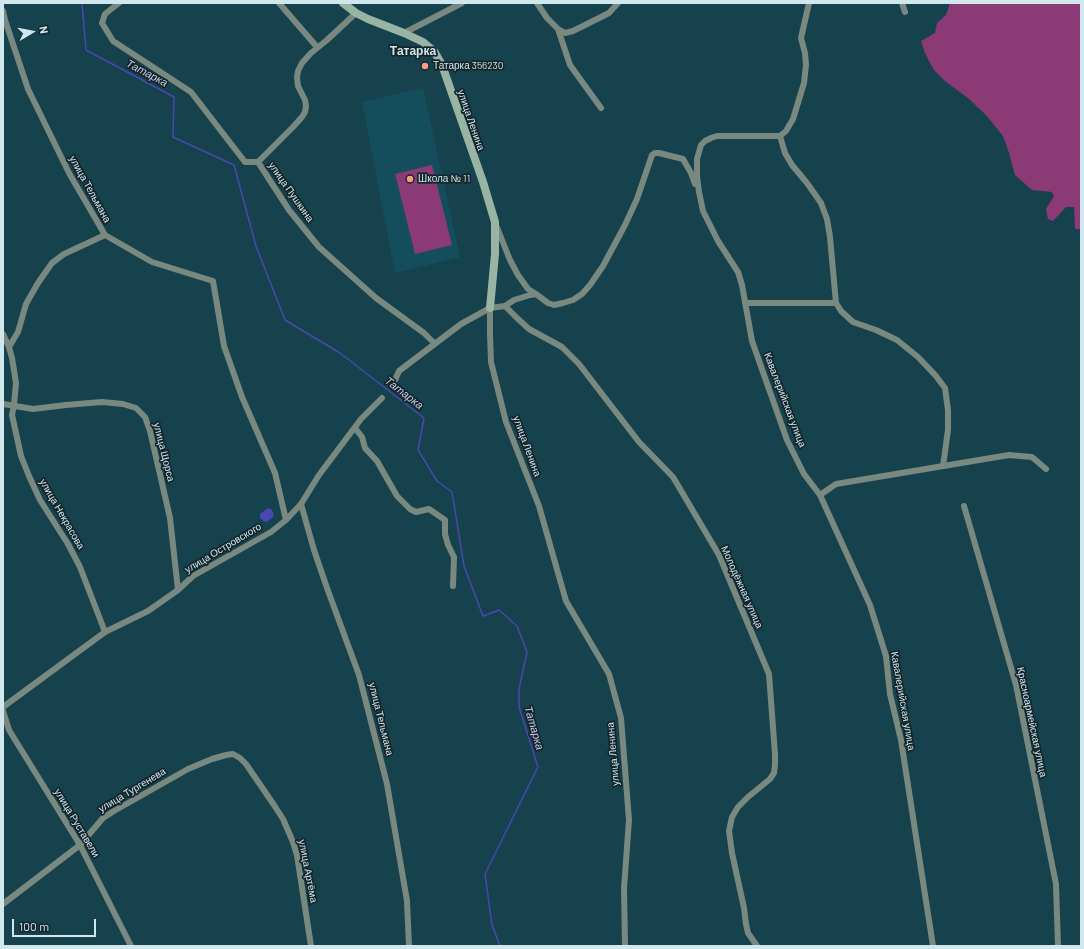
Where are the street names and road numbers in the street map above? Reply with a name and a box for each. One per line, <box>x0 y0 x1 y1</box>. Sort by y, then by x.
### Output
street label: улица Ленина <box>455 88 487 152</box>
street label: улица Тельмана <box>67 153 113 225</box>
street label: улица Пушкина <box>266 160 316 224</box>
street label: Кавалерийская улица <box>761 351 809 449</box>
street label: улица Ленина <box>510 414 544 478</box>
street label: улица Щорса <box>151 421 177 483</box>
street label: улица Некрасова <box>37 477 87 551</box>
street label: улица Островского <box>183 520 263 576</box>
street label: Молодёжная улица <box>718 544 766 630</box>
street label: Кавалерийская улица <box>888 651 918 751</box>
street label: Красноармейская улица <box>1014 666 1050 778</box>
street label: улица Тельмана <box>366 681 396 757</box>
street label: улица Ленина <box>604 722 622 786</box>
street label: улица Тургенева <box>96 765 168 815</box>
street label: улица Руставели <box>52 787 102 859</box>
street label: улица Артёма <box>296 838 320 904</box>

